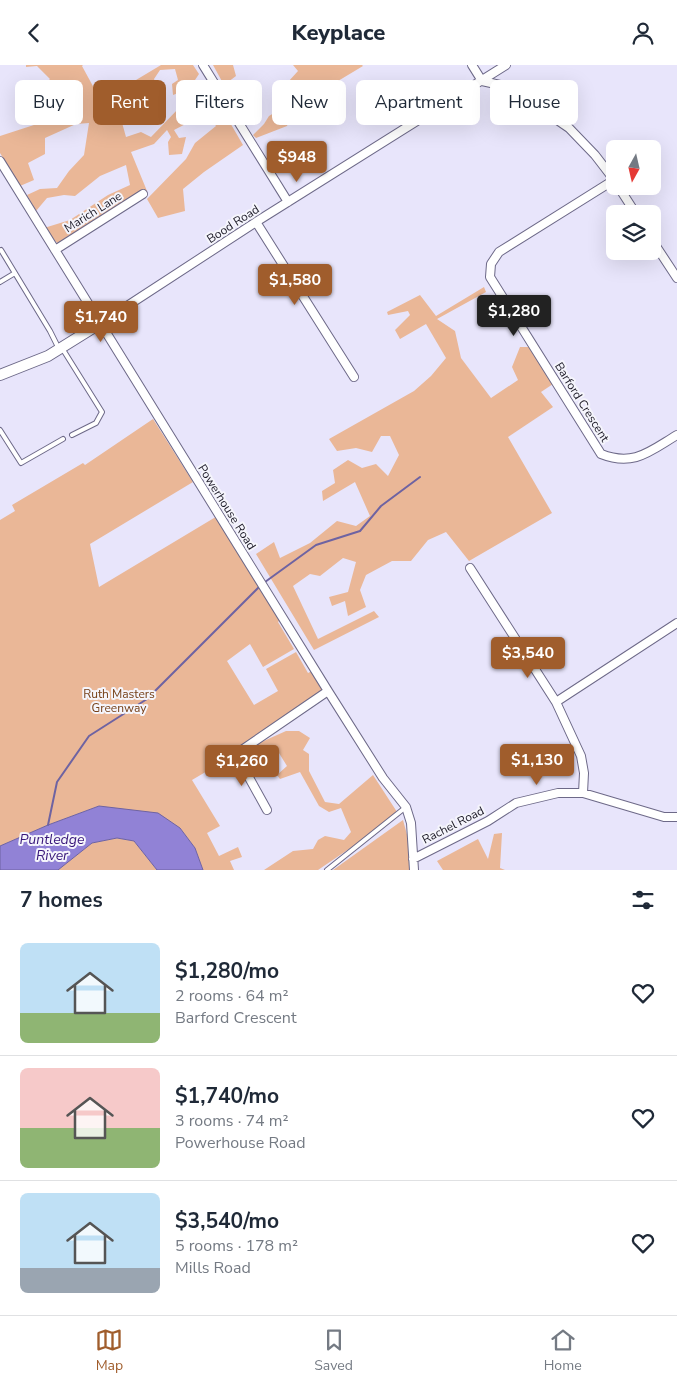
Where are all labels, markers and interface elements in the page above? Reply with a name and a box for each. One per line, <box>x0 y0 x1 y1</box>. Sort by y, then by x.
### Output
text: Keyplace <box>292 18 385 48</box>
icon: back <box>20 19 48 47</box>
icon: person <box>629 19 657 47</box>
chip: Buy <box>15 80 83 125</box>
chip: Rent <box>93 80 166 125</box>
chip: Filters <box>176 80 262 125</box>
chip: New <box>272 80 346 125</box>
chip: Apartment <box>356 80 480 125</box>
chip: House <box>490 80 578 125</box>
north arrow <box>606 140 661 195</box>
map controls <box>606 140 661 260</box>
pin: $948 <box>267 141 327 183</box>
text: $948 <box>278 146 316 168</box>
street label: Marich Lane <box>61 188 125 236</box>
street label: Bood Road <box>204 201 262 247</box>
button: layers <box>606 205 661 260</box>
pin: $1,580 <box>254 263 336 306</box>
text: $1,580 <box>269 269 321 291</box>
pin: $1,280 <box>473 295 555 337</box>
text: $1,280 <box>488 300 540 322</box>
pin: $1,740 <box>60 301 142 343</box>
text: $1,740 <box>75 306 127 328</box>
street label: Barford Crescent <box>551 359 613 446</box>
street label: Powerhouse Road <box>194 461 260 553</box>
pin: $3,540 <box>487 637 569 679</box>
text: $3,540 <box>502 642 554 664</box>
park label: Ruth Masters Greenway <box>83 686 155 716</box>
pin: $1,130 <box>496 743 578 786</box>
pin: $1,260 <box>201 745 283 787</box>
text: $1,130 <box>511 749 563 771</box>
text: $1,260 <box>216 750 268 772</box>
street label: Rachel Road <box>419 803 487 847</box>
water label: Puntledge River <box>20 830 85 865</box>
text: 7 homes <box>20 886 103 914</box>
icon: filters <box>629 886 657 914</box>
text: $1,280/mo <box>175 957 279 985</box>
icon: home <box>60 963 120 1023</box>
icon: heart <box>629 979 657 1007</box>
text: 2 rooms · 64 m² <box>175 985 288 1007</box>
text: Barford Crescent <box>175 1007 297 1029</box>
text: $1,740/mo <box>175 1082 279 1110</box>
icon: home <box>60 1088 120 1148</box>
icon: heart <box>629 1104 657 1132</box>
text: 3 rooms · 74 m² <box>175 1110 288 1132</box>
text: Powerhouse Road <box>175 1132 306 1154</box>
text: $3,540/mo <box>175 1207 279 1235</box>
icon: home <box>60 1213 120 1273</box>
icon: heart <box>629 1229 657 1257</box>
text: 5 rooms · 178 m² <box>175 1235 298 1257</box>
text: Mills Road <box>175 1257 251 1279</box>
tab: Map <box>95 1326 123 1375</box>
tab: Saved <box>314 1326 353 1375</box>
tab: Home <box>544 1326 582 1375</box>

